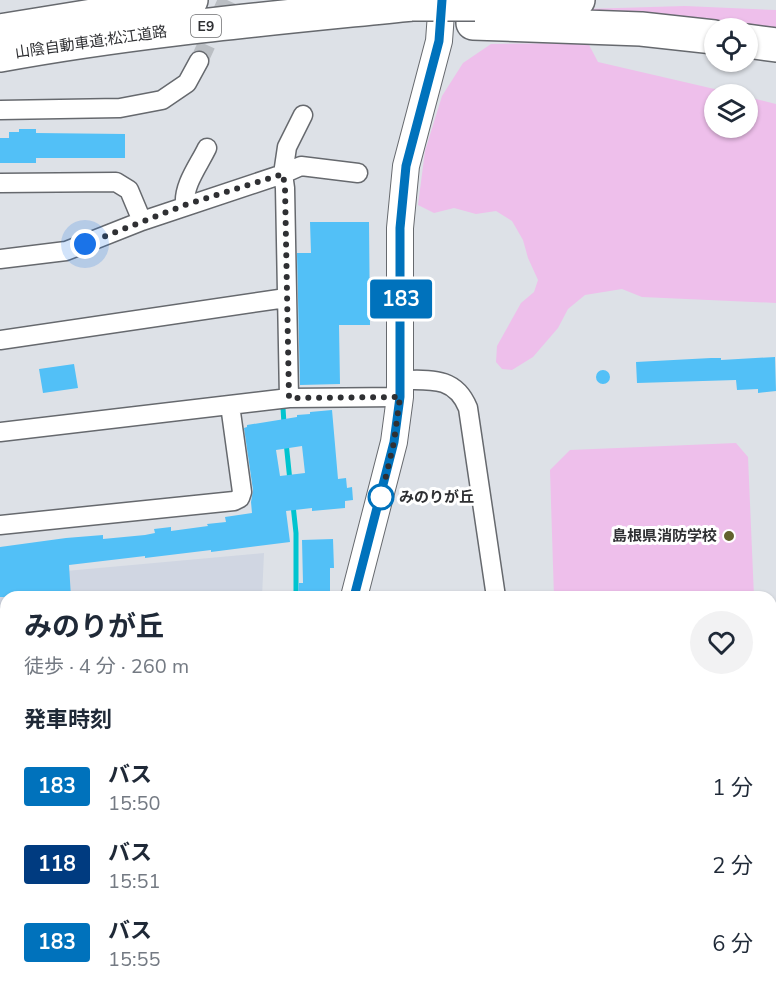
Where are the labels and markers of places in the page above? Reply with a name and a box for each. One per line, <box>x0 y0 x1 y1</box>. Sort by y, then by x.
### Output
marker: みのりが丘 <box>368 484 394 510</box>
place label: みのりが丘 <box>399 487 474 507</box>
place label: 島根県消防学校 <box>612 526 717 546</box>
marker: 島根県消防学校 <box>722 529 736 543</box>

